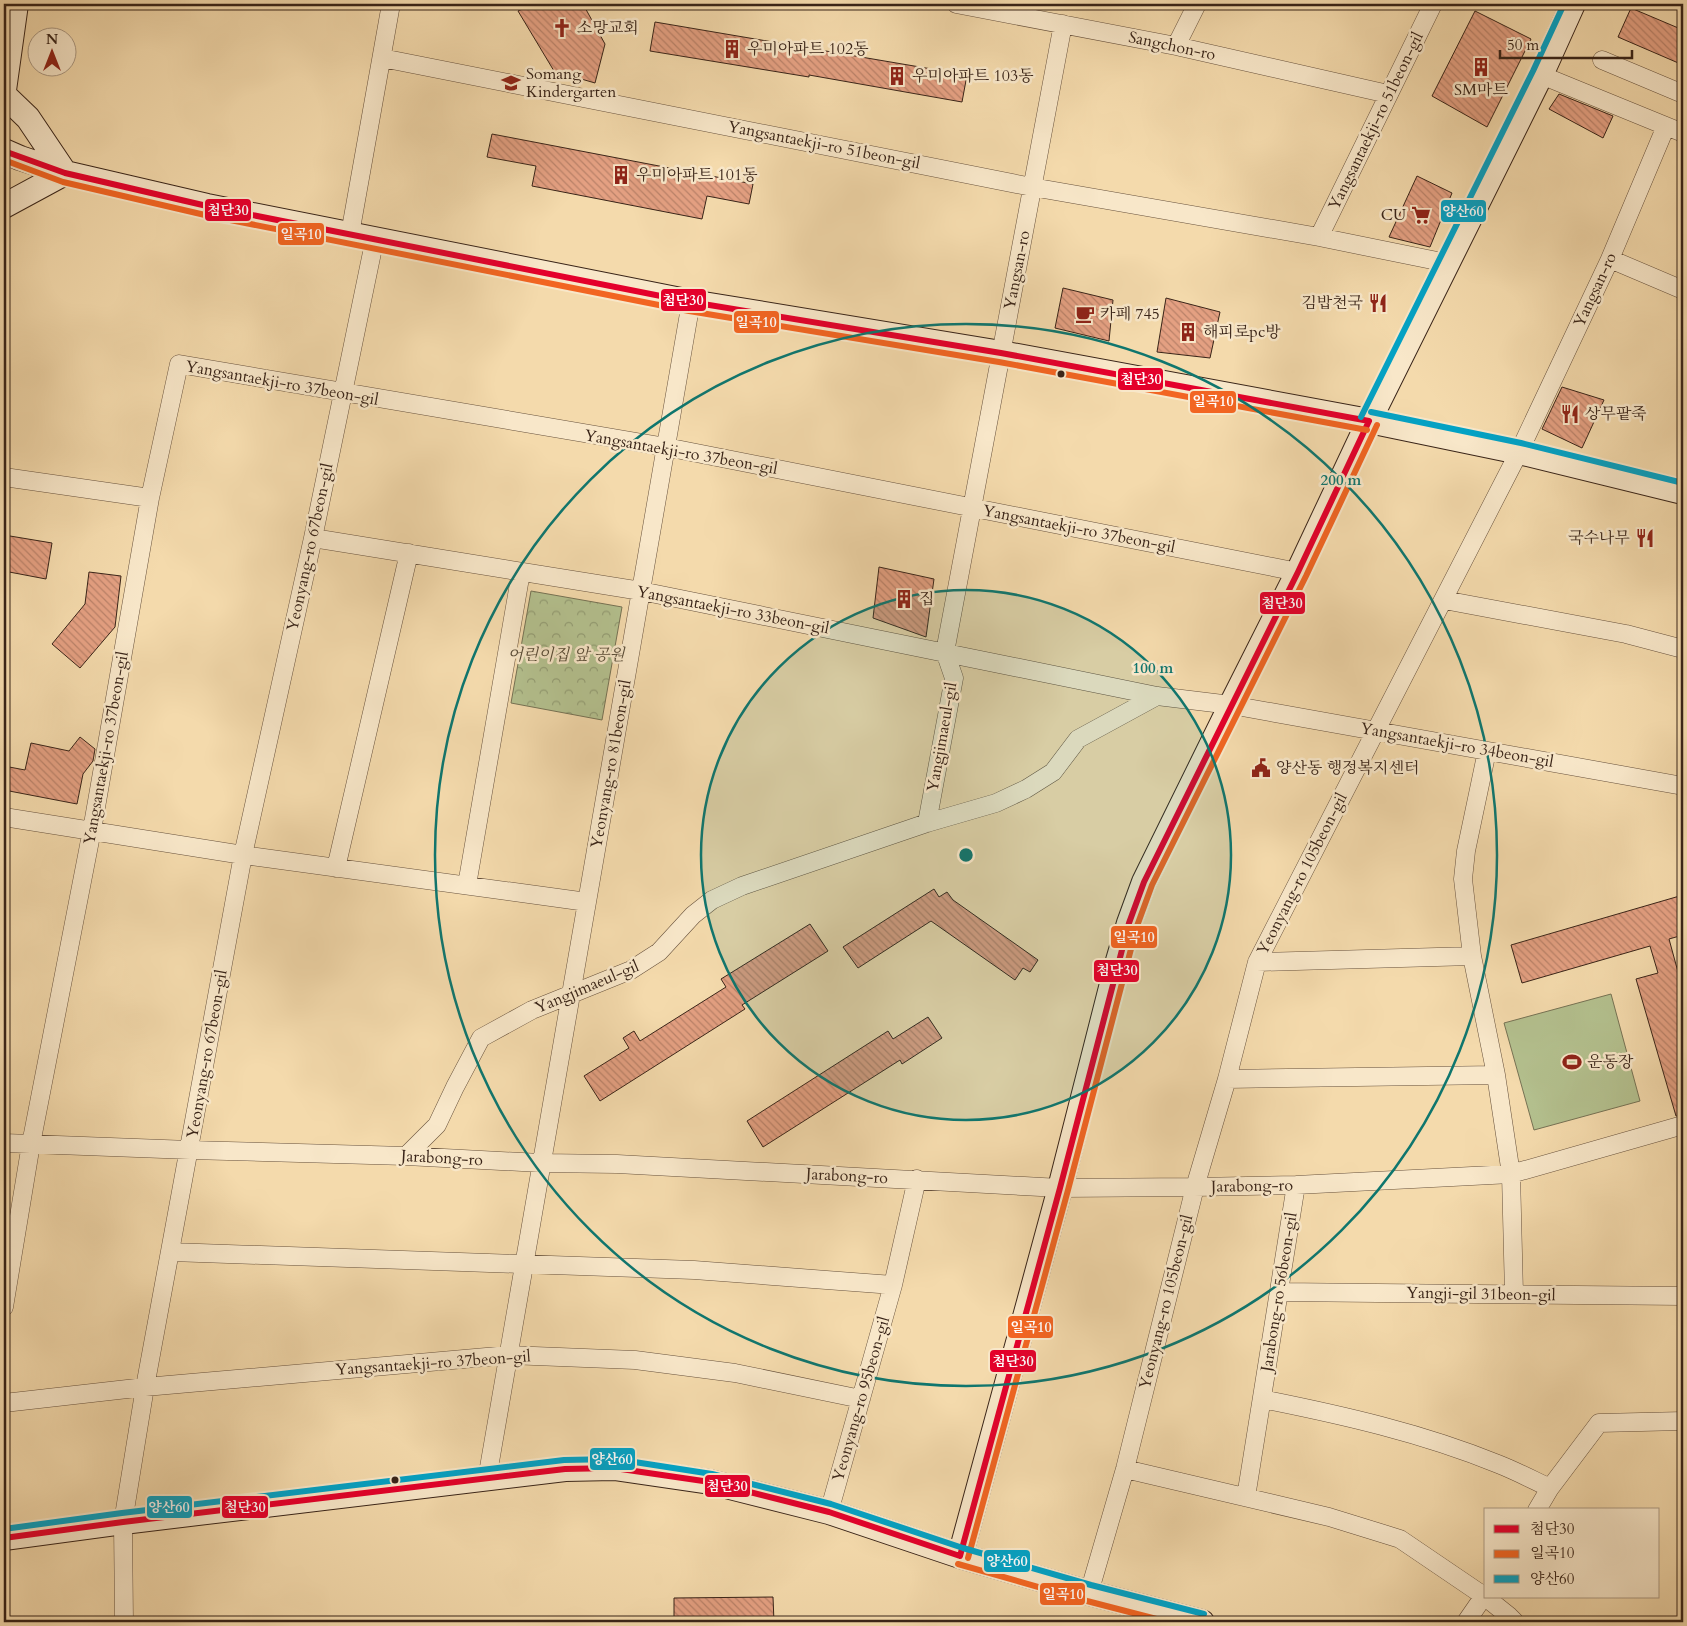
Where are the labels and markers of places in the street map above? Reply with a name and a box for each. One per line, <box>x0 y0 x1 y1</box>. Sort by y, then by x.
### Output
church icon: 소망교회 <box>551 17 573 39</box>
place label: 소망교회 <box>577 17 639 39</box>
building icon: 우미아파트 102동 <box>721 38 743 60</box>
place label: 우미아파트 102동 <box>747 38 869 60</box>
building icon: SM마트 <box>1470 56 1492 78</box>
place label: Somang Kindergarten <box>526 63 616 103</box>
building icon: 우미아파트 103동 <box>886 65 908 87</box>
place label: 우미아파트 103동 <box>912 65 1034 87</box>
school or university icon: Somang Kindergarten <box>500 72 522 94</box>
place label: SM마트 <box>1454 79 1509 101</box>
building icon: 우미아파트 101동 <box>610 164 632 186</box>
place label: 우미아파트 101동 <box>636 164 758 186</box>
place label: CU <box>1381 204 1406 226</box>
supermarket icon: CU <box>1410 204 1432 226</box>
place label: 김밥천국 <box>1301 292 1364 314</box>
restaurant icon: 김밥천국 <box>1367 292 1389 314</box>
cafe icon: 카페 745 <box>1074 303 1096 325</box>
place label: 카페 745 <box>1100 303 1160 325</box>
building icon: 해피로pc방 <box>1177 321 1199 343</box>
place label: 해피로pc방 <box>1203 321 1281 343</box>
unlabelled marker <box>1056 369 1066 379</box>
restaurant icon: 상무팥죽 <box>1559 403 1581 425</box>
place label: 상무팥죽 <box>1585 403 1647 425</box>
place label: 국수나무 <box>1568 527 1630 549</box>
restaurant icon: 국수나무 <box>1634 527 1656 549</box>
building icon: 집 <box>893 588 915 610</box>
place label: 집 <box>919 588 934 610</box>
public building icon: 양산동 행정복지센터 <box>1250 757 1272 779</box>
place label: 양산동 행정복지센터 <box>1276 757 1419 779</box>
centre of rings <box>957 846 975 864</box>
sports icon: 운동장 <box>1561 1051 1583 1073</box>
place label: 운동장 <box>1587 1051 1634 1073</box>
unlabelled marker <box>390 1475 400 1485</box>

